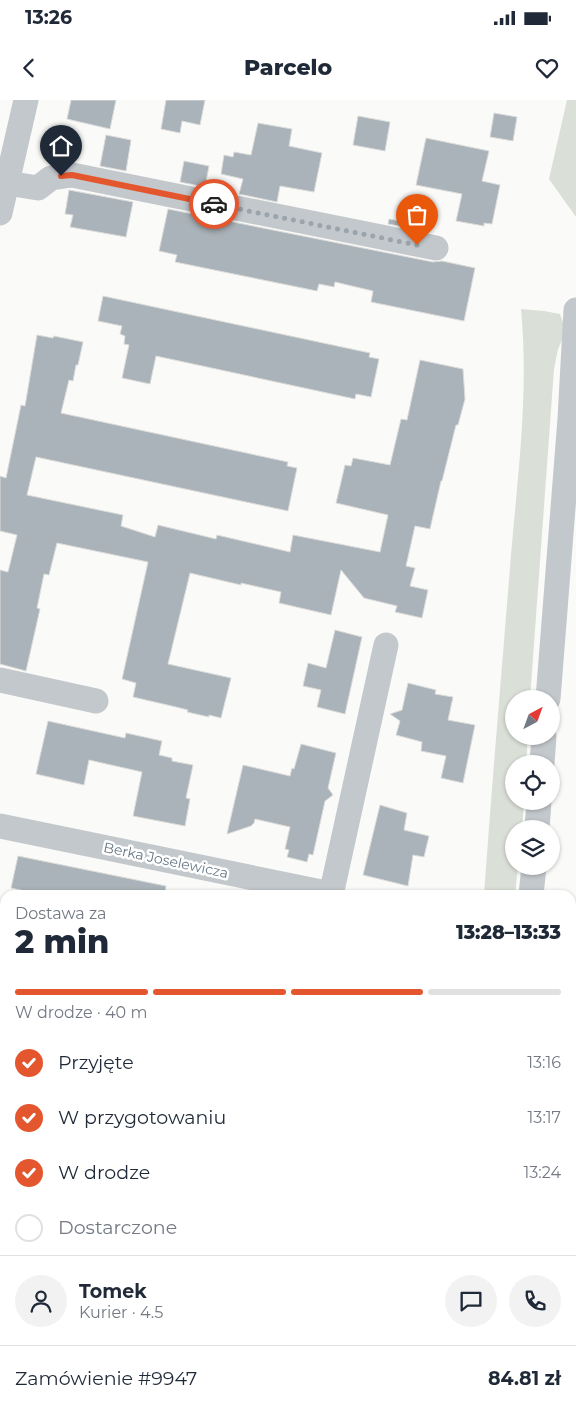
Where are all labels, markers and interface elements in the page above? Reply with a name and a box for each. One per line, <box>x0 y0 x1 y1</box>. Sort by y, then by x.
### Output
text: 13:26 <box>25 6 72 29</box>
icon: back <box>15 54 43 82</box>
text: Parcelo <box>244 54 332 81</box>
icon: heart <box>533 54 561 82</box>
pin <box>40 125 82 176</box>
icon: home <box>47 132 75 160</box>
courier <box>189 179 239 229</box>
icon: car <box>200 190 228 218</box>
pin <box>396 194 438 245</box>
icon: bag <box>403 201 431 229</box>
north arrow <box>505 690 560 745</box>
map controls <box>505 690 560 875</box>
button: locate <box>505 755 560 810</box>
button: layers <box>505 820 560 875</box>
street label: Berka Joselewicza <box>102 838 230 882</box>
text: Dostawa za <box>15 904 107 923</box>
text: 13:28–13:33 <box>456 921 561 944</box>
text: 2 min <box>15 922 109 961</box>
text: W drodze · 40 m <box>15 1003 147 1022</box>
icon: check <box>15 1049 43 1077</box>
text: Przyjęte <box>58 1051 134 1074</box>
text: 13:16 <box>527 1053 561 1072</box>
icon: check <box>15 1104 43 1132</box>
text: W przygotowaniu <box>58 1106 226 1129</box>
text: 13:17 <box>528 1108 561 1127</box>
icon: check <box>15 1159 43 1187</box>
text: W drodze <box>58 1161 150 1184</box>
text: 13:24 <box>524 1163 561 1182</box>
text: Dostarczone <box>58 1216 177 1239</box>
button: person <box>15 1275 67 1327</box>
button: chat <box>445 1275 497 1327</box>
button: phone <box>509 1275 561 1327</box>
text: Tomek <box>79 1280 147 1303</box>
text: Kurier · 4.5 <box>79 1303 163 1322</box>
text: Zamówienie #9947 <box>15 1367 197 1390</box>
text: 84.81 zł <box>488 1367 561 1390</box>

